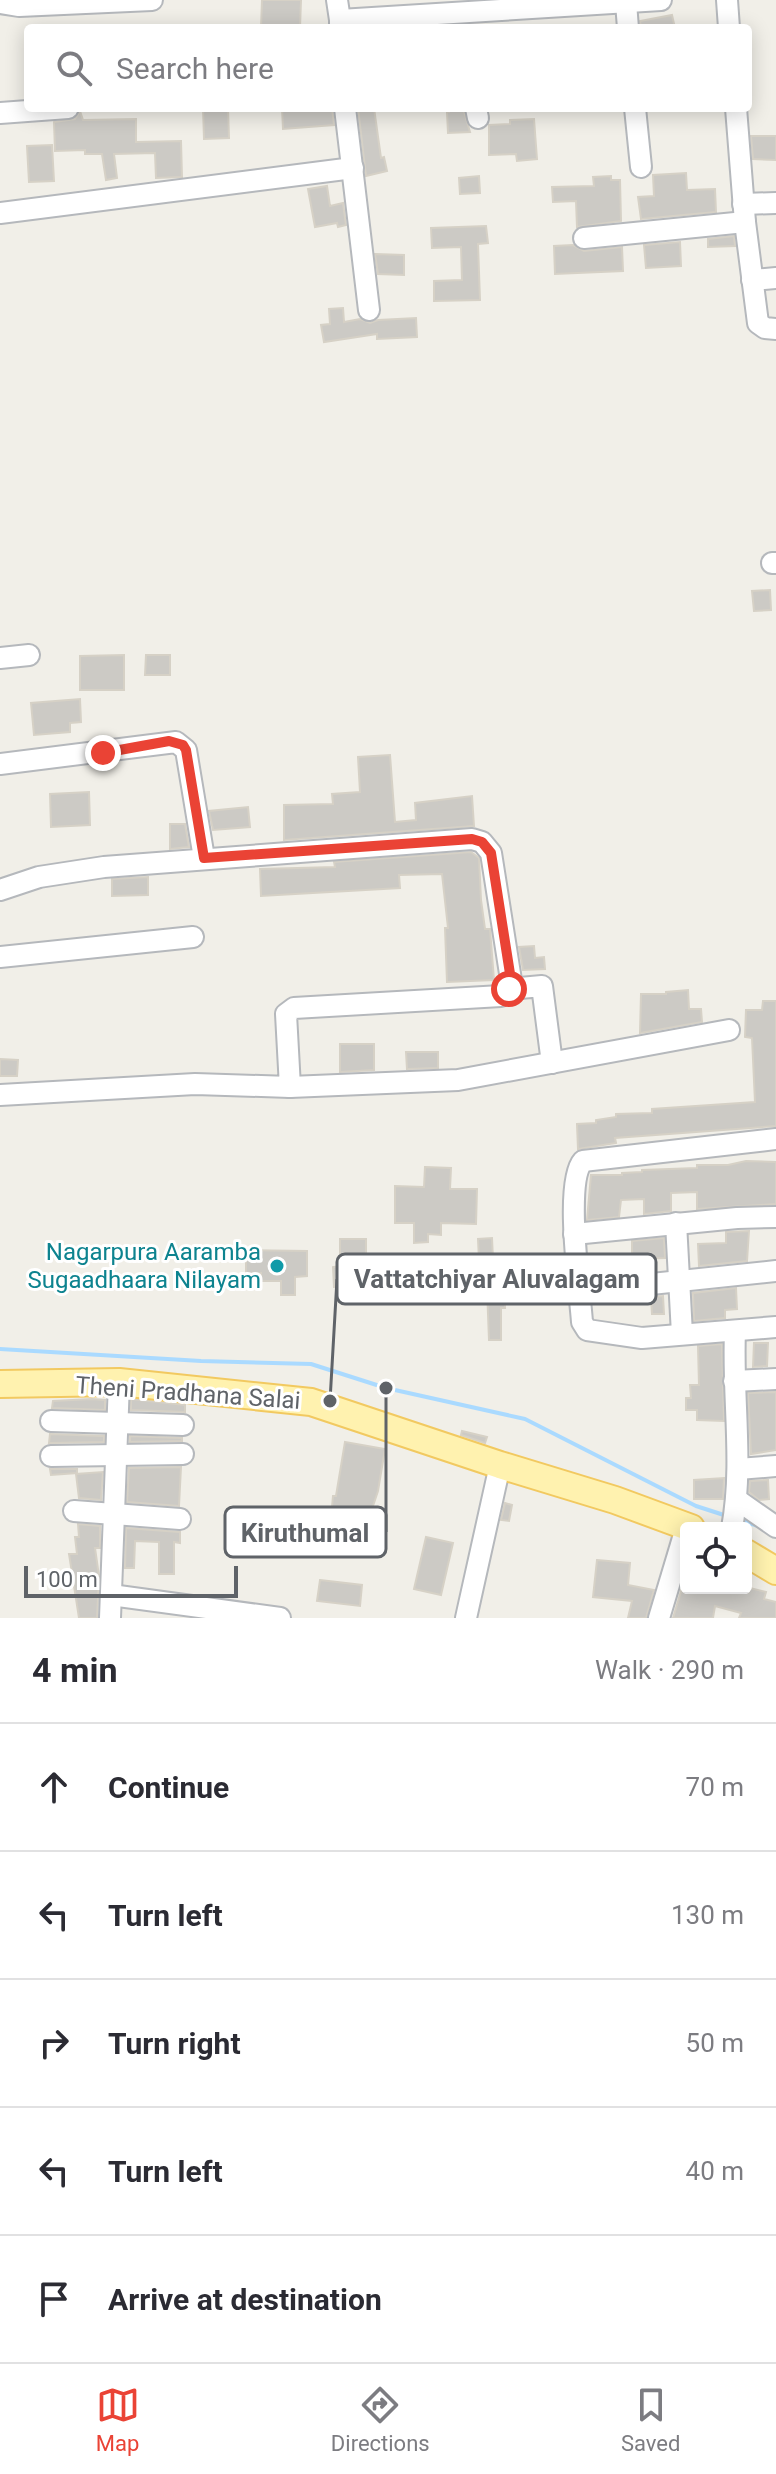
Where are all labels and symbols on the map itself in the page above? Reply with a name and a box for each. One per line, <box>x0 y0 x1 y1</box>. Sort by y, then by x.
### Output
route end <box>85 735 121 771</box>
route start <box>491 971 527 1007</box>
place label: Nagarpura Aaramba Sugaadhaara Nilayam <box>27 1238 261 1294</box>
callout: Vattatchiyar Aluvalagam <box>337 1254 656 1304</box>
marker: Nagarpura Aaramba Sugaadhaara Nilayam <box>268 1257 286 1275</box>
text: Vattatchiyar Aluvalagam <box>354 1264 640 1294</box>
street label: Theni Pradhana Salai <box>75 1371 301 1415</box>
callout: Kiruthumal <box>225 1507 386 1557</box>
text: Kiruthumal <box>241 1518 369 1548</box>
scale bar <box>24 1562 238 1598</box>

